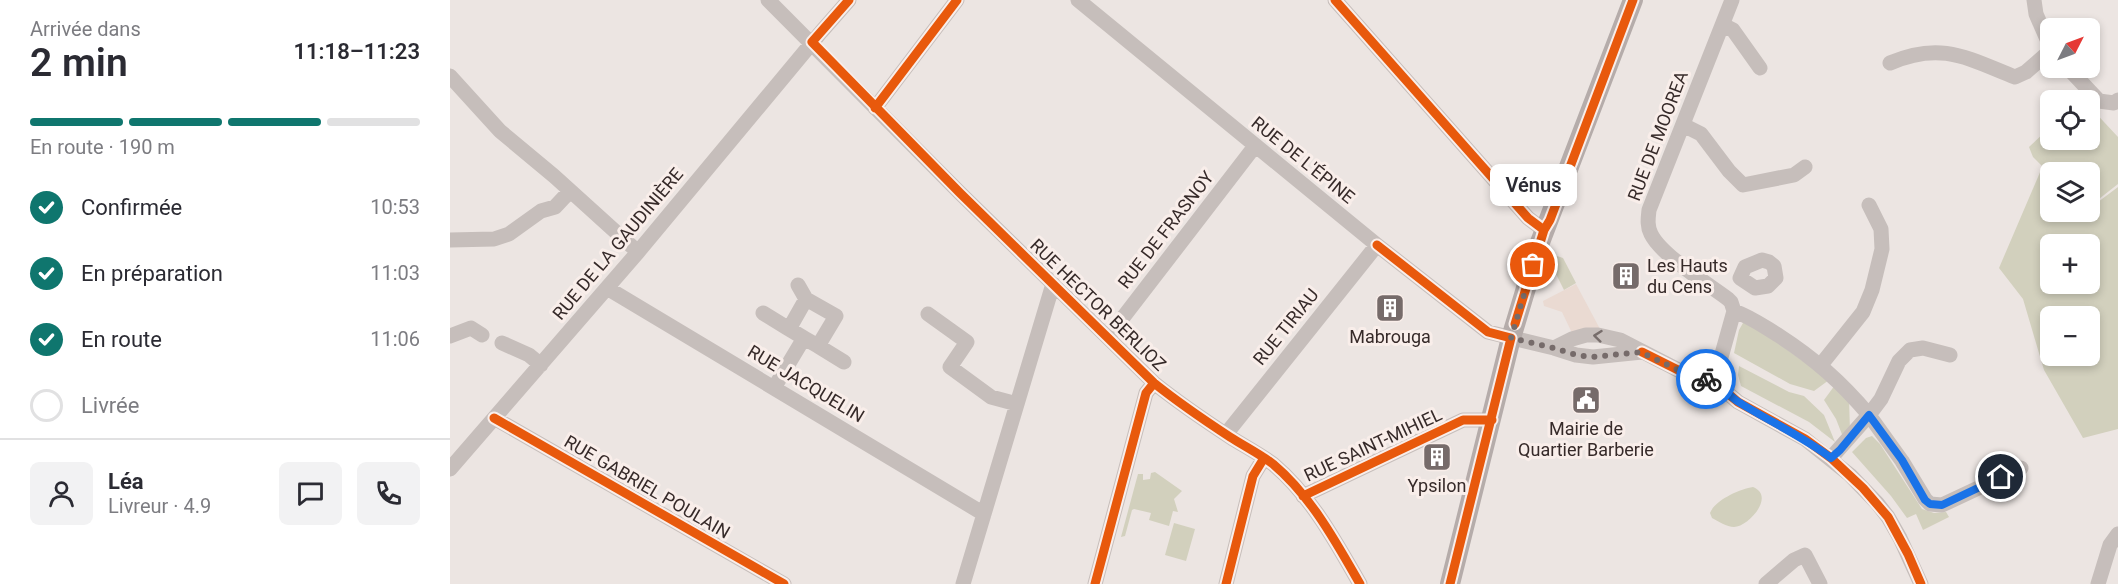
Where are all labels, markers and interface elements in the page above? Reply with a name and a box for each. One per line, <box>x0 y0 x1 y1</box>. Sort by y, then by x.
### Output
text: Arrivée dans <box>30 17 141 41</box>
north arrow <box>2040 18 2100 78</box>
map controls <box>2040 18 2100 366</box>
text: 11:18–11:23 <box>293 39 420 64</box>
text: 2 min <box>30 40 128 86</box>
street label: RUE DE MOOREA <box>1623 68 1692 204</box>
button: locate <box>2040 90 2100 150</box>
street label: RUE DE L'ÉPINE <box>1248 112 1359 208</box>
text: En route · 190 m <box>30 135 175 159</box>
button: layers <box>2040 162 2100 222</box>
callout: Vénus <box>1490 163 1576 205</box>
street label: RUE DE LA GAUDINIÈRE <box>548 164 687 324</box>
street label: RUE DE FRASNOY <box>1113 167 1218 293</box>
text: Vénus <box>1506 173 1561 197</box>
icon: check <box>30 191 63 224</box>
text: Confirmée <box>81 195 182 220</box>
text: 10:53 <box>370 195 420 219</box>
street label: RUE HECTOR BERLIOZ <box>1026 234 1171 375</box>
button: + <box>2040 234 2100 294</box>
pin <box>1507 239 1558 290</box>
icon: bag <box>1516 248 1549 281</box>
place label: Les Hauts du Cens <box>1647 255 1728 297</box>
icon: check <box>30 257 63 290</box>
building icon: Les Hauts du Cens <box>1610 260 1642 292</box>
text: En préparation <box>81 261 223 286</box>
text: 11:03 <box>370 261 420 285</box>
street label: RUE TIRIAU <box>1248 284 1323 369</box>
building icon: Mabrouga <box>1374 292 1406 324</box>
button: − <box>2040 306 2100 366</box>
icon: check <box>30 323 63 356</box>
place label: Mabrouga <box>1349 326 1431 347</box>
text: En route <box>81 327 162 352</box>
text: 11:06 <box>370 327 420 351</box>
one-way arrow <box>1594 330 1603 343</box>
street label: RUE JACQUELIN <box>744 341 868 427</box>
courier <box>1676 349 1736 409</box>
icon: bike <box>1690 363 1723 396</box>
public building icon: Mairie de Quartier Barberie <box>1570 384 1602 416</box>
text: Livrée <box>81 393 139 418</box>
street label: RUE SAINT-MIHIEL <box>1301 403 1445 486</box>
place label: Mairie de Quartier Barberie <box>1518 418 1654 460</box>
street label: RUE GABRIEL POULAIN <box>561 431 734 543</box>
building icon: Ypsilon <box>1421 441 1453 473</box>
pin <box>1975 451 2026 502</box>
icon: home <box>1984 460 2017 493</box>
button: person <box>30 462 93 525</box>
button: chat <box>279 462 342 525</box>
button: phone <box>357 462 420 525</box>
text: Léa <box>108 469 144 494</box>
place label: Ypsilon <box>1408 475 1466 496</box>
text: Livreur · 4.9 <box>108 494 211 518</box>

